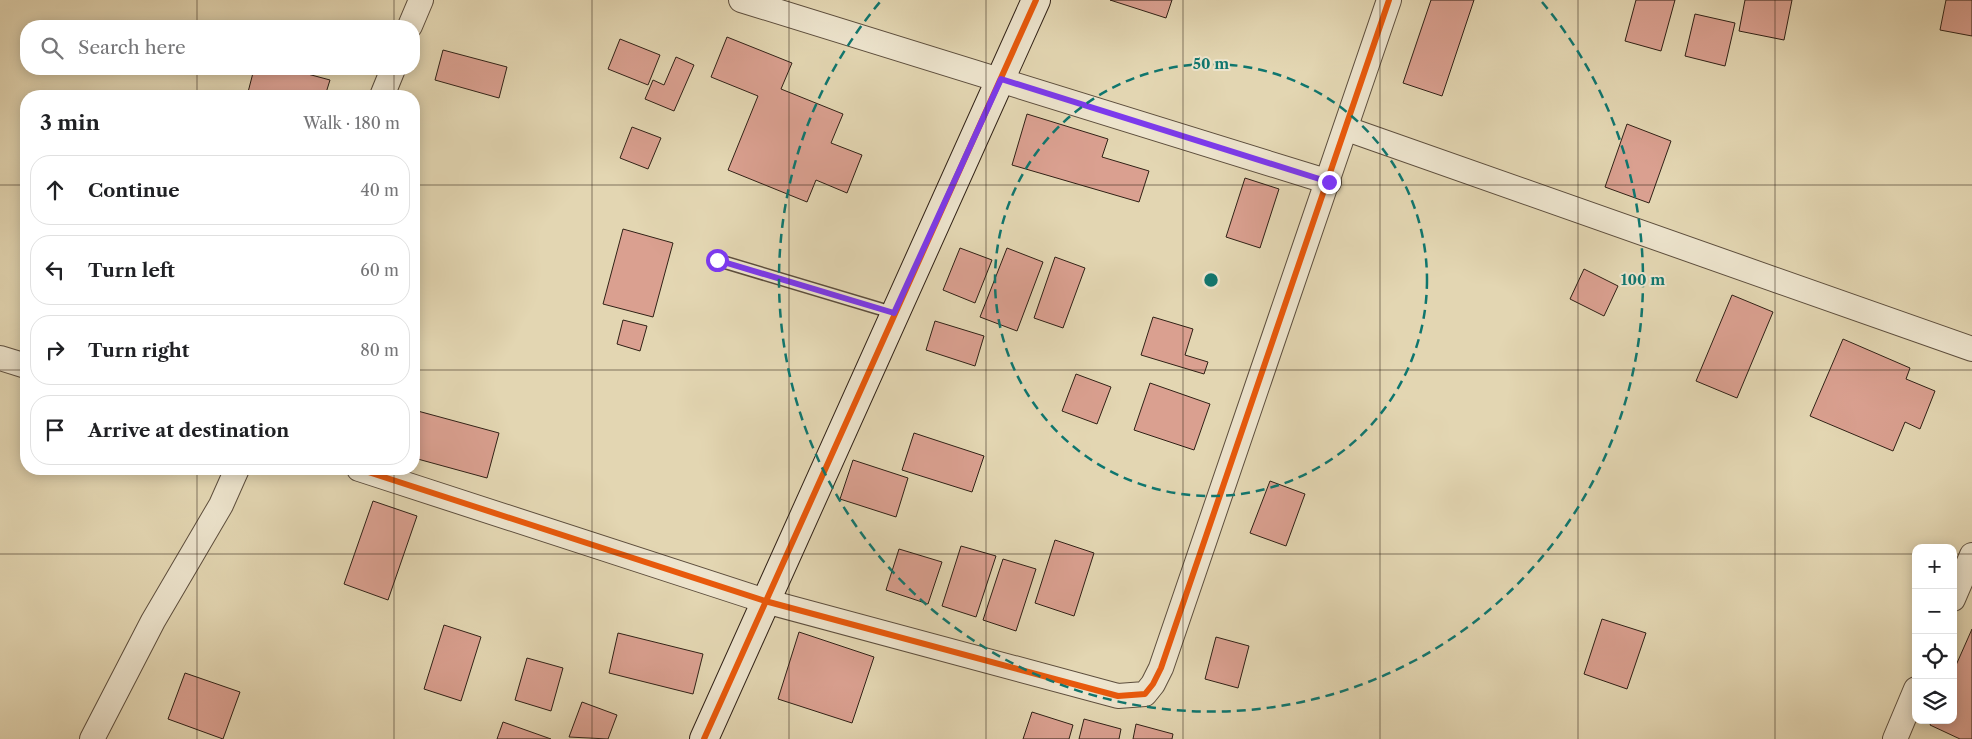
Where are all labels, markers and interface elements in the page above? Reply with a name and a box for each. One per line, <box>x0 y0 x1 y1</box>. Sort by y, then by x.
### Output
search box <box>20 20 420 75</box>
icon: search <box>38 34 66 62</box>
text: Search here <box>78 36 186 59</box>
text: 50 m <box>1193 54 1229 73</box>
text: 3 min <box>40 110 100 135</box>
text: Walk · 180 m <box>303 113 400 133</box>
route end <box>1318 171 1341 194</box>
icon: ahead <box>41 176 69 204</box>
text: Continue <box>88 179 180 202</box>
text: 40 m <box>360 180 399 200</box>
route start <box>706 249 729 272</box>
icon: left <box>41 256 69 284</box>
text: Turn left <box>88 259 175 282</box>
text: 60 m <box>360 260 399 280</box>
text: 100 m <box>1621 270 1665 289</box>
centre of rings <box>1202 271 1220 289</box>
icon: right <box>41 336 69 364</box>
text: Turn right <box>88 339 189 362</box>
text: 80 m <box>360 340 399 360</box>
icon: arrive <box>41 416 69 444</box>
text: Arrive at destination <box>88 419 289 442</box>
map controls <box>1912 544 1957 724</box>
button: + <box>1912 544 1957 589</box>
button: − <box>1912 589 1957 634</box>
button: locate <box>1912 634 1957 679</box>
button: layers <box>1912 679 1957 724</box>

